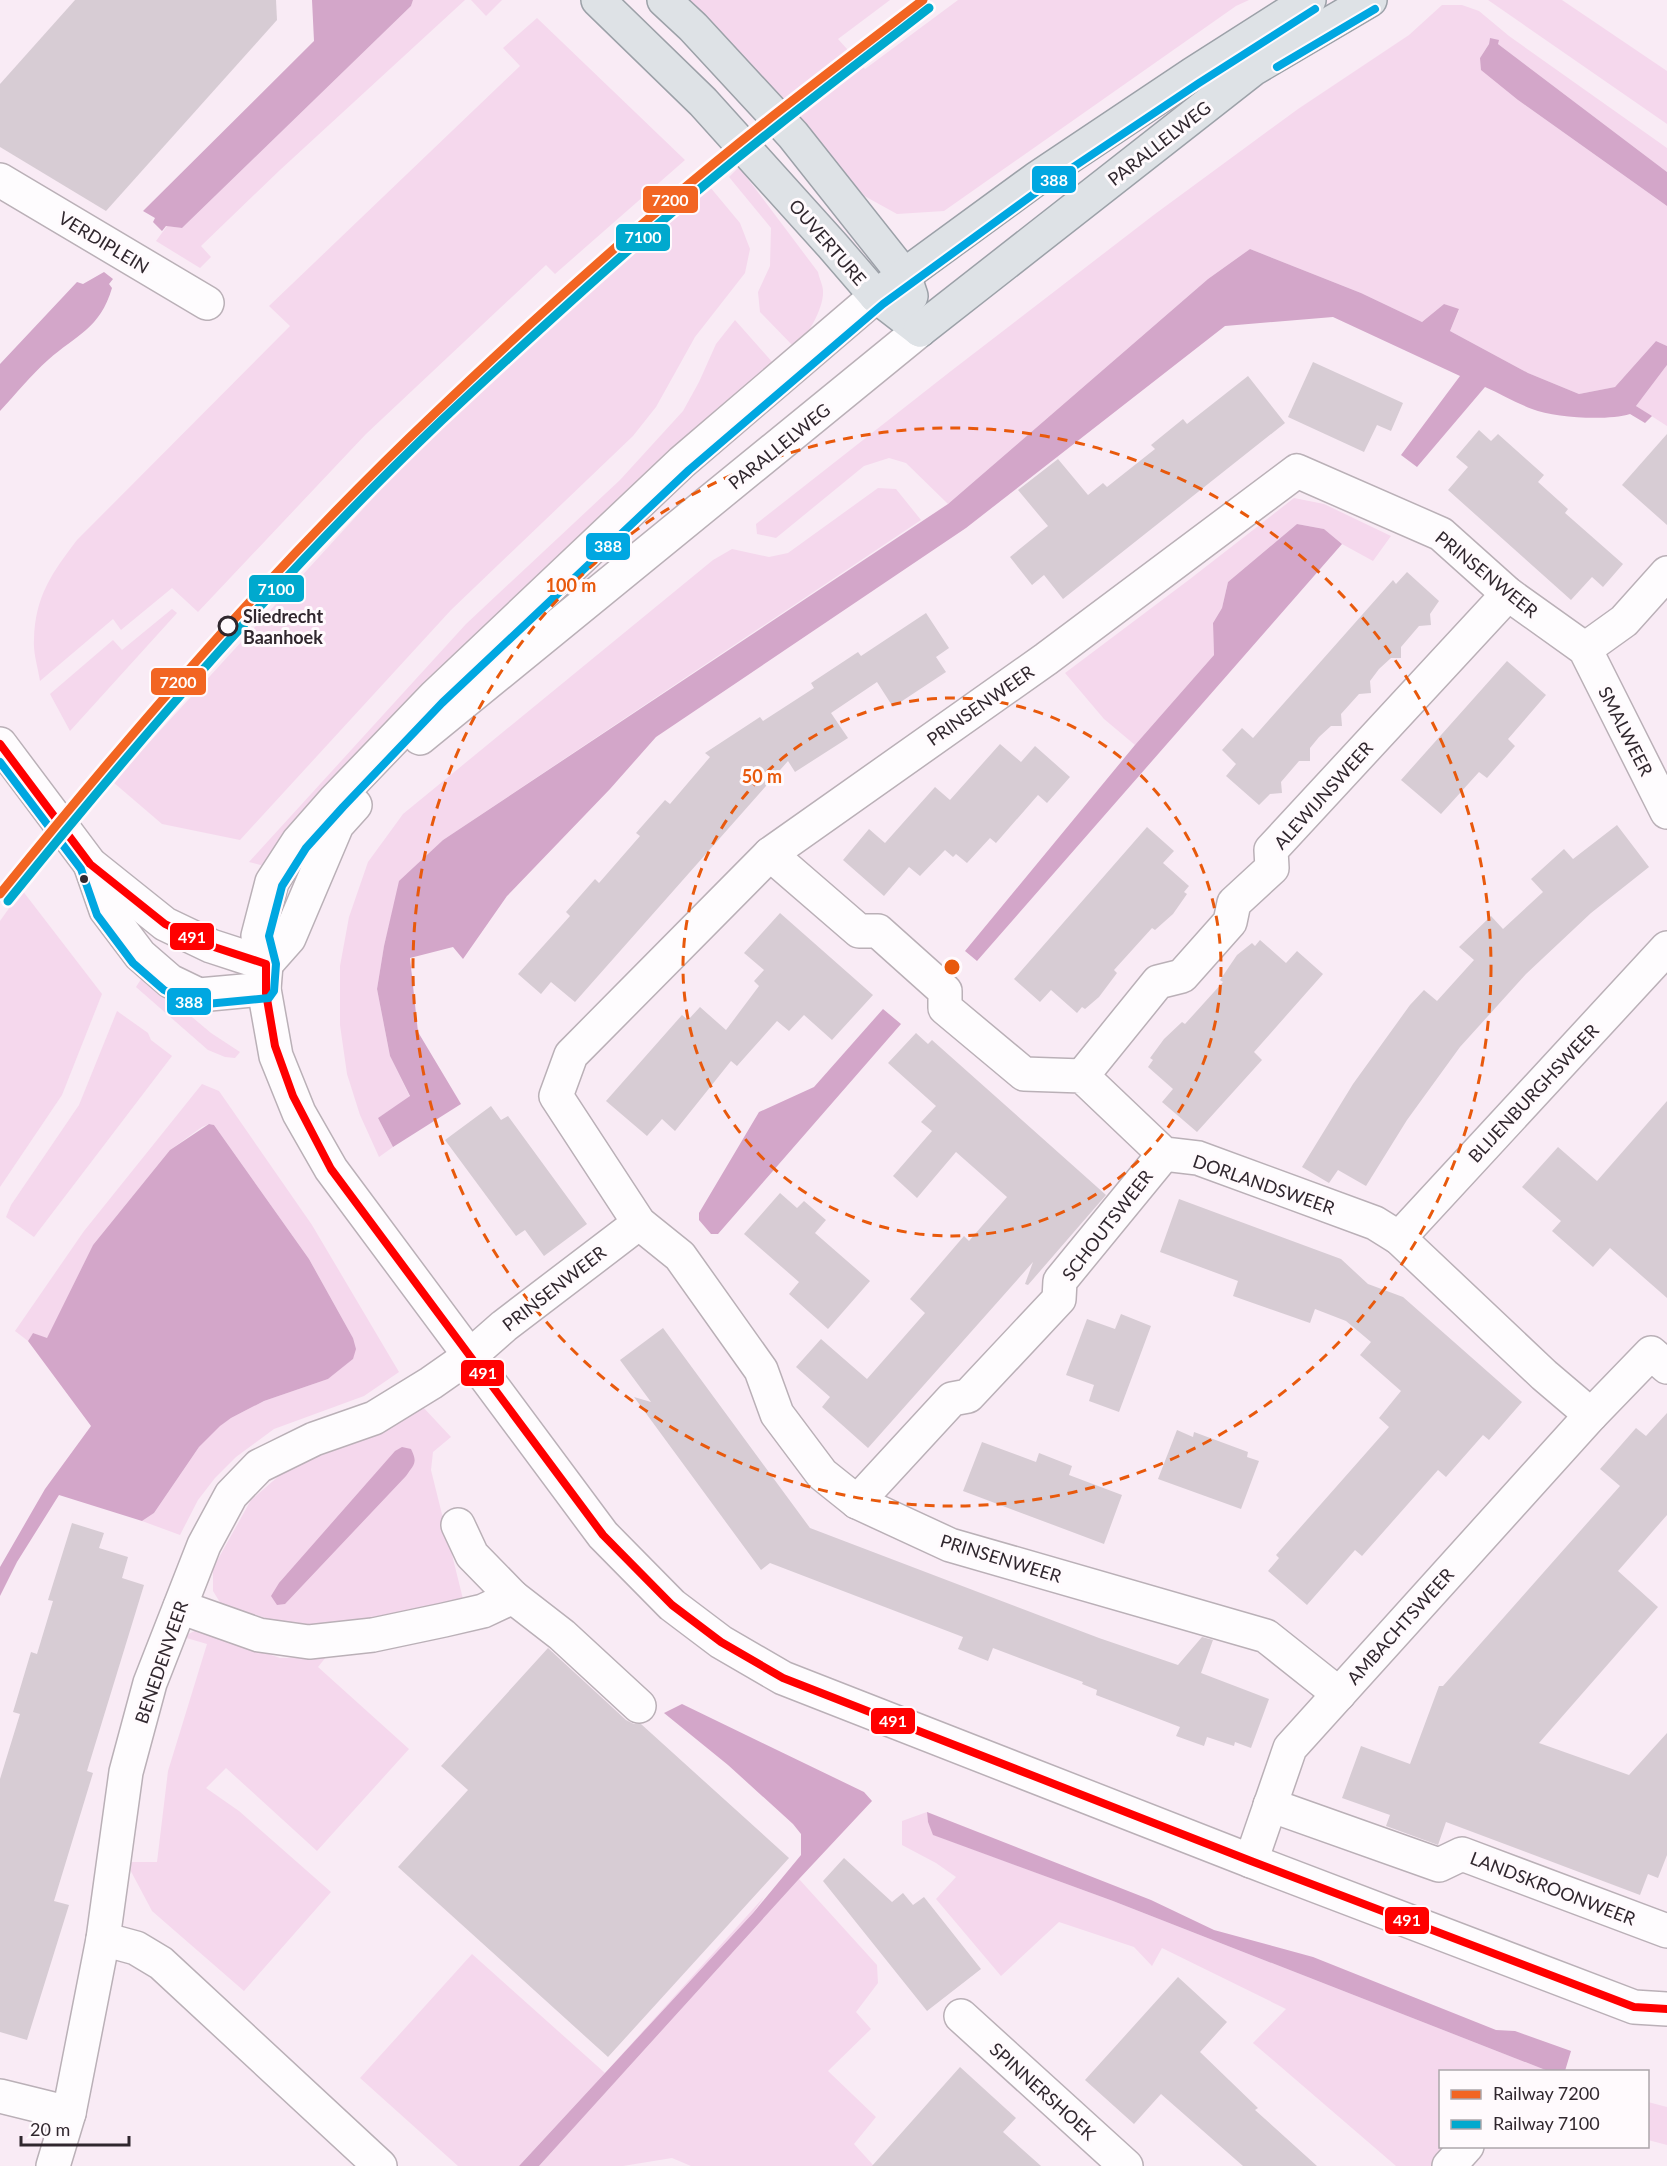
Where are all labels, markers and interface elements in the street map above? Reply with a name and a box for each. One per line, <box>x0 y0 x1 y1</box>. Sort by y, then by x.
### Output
street label: PARALLELWEG <box>1103 96 1215 190</box>
line badge: 388 <box>1031 165 1077 194</box>
text: 388 <box>1040 170 1068 189</box>
line badge: 7200 <box>642 185 699 214</box>
text: 7200 <box>651 190 689 209</box>
street label: OUVERTURE <box>785 195 871 289</box>
street label: VERDIPLEIN <box>55 206 153 278</box>
line badge: 7100 <box>615 223 671 252</box>
text: 7100 <box>624 227 662 246</box>
street label: PARALLELWEG <box>724 398 834 494</box>
street label: PRINSENWEER <box>1431 526 1543 622</box>
line badge: 388 <box>585 532 631 561</box>
text: 388 <box>594 536 622 555</box>
line badge: 7100 <box>248 574 305 603</box>
text: 100 m <box>546 574 596 596</box>
text: 7100 <box>257 579 295 598</box>
place label: Sliedrecht Baanhoek <box>243 605 323 648</box>
marker: Sliedrecht Baanhoek <box>218 616 238 636</box>
street label: PRINSENWEER <box>922 660 1038 750</box>
line badge: 7200 <box>150 667 207 696</box>
text: 7200 <box>159 672 197 691</box>
street label: SMALWEER <box>1594 683 1658 780</box>
street label: ALEWIJNSWEER <box>1269 736 1378 853</box>
text: 50 m <box>742 765 782 787</box>
unlabelled marker <box>78 873 90 885</box>
line badge: 491 <box>169 922 215 951</box>
text: 491 <box>178 927 206 946</box>
centre of rings <box>942 957 962 977</box>
line badge: 388 <box>166 987 212 1016</box>
text: 388 <box>175 992 203 1011</box>
street label: BLIJENBURGHSWEER <box>1463 1019 1603 1167</box>
street label: DORLANDSWEER <box>1190 1149 1339 1219</box>
street label: SCHOUTSWEER <box>1057 1165 1157 1285</box>
street label: PRINSENWEER <box>498 1240 611 1335</box>
line badge: 491 <box>460 1359 505 1387</box>
text: 491 <box>469 1363 497 1382</box>
street label: PRINSENWEER <box>938 1529 1065 1587</box>
street label: AMBACHTSWEER <box>1342 1563 1458 1689</box>
street label: BENEDENVEER <box>130 1597 193 1726</box>
line badge: 491 <box>870 1707 916 1735</box>
text: 491 <box>879 1711 907 1730</box>
street label: LANDSKROONWEER <box>1467 1846 1639 1930</box>
line badge: 491 <box>1384 1906 1430 1935</box>
text: 491 <box>1393 1910 1421 1929</box>
street label: SPINNERSHOEK <box>985 2038 1101 2144</box>
legend <box>1439 2070 1649 2148</box>
text: Railway 7200 <box>1493 2082 1600 2104</box>
scale bar <box>21 2109 129 2147</box>
text: Railway 7100 <box>1493 2112 1600 2134</box>
text: 20 m <box>30 2118 70 2140</box>

